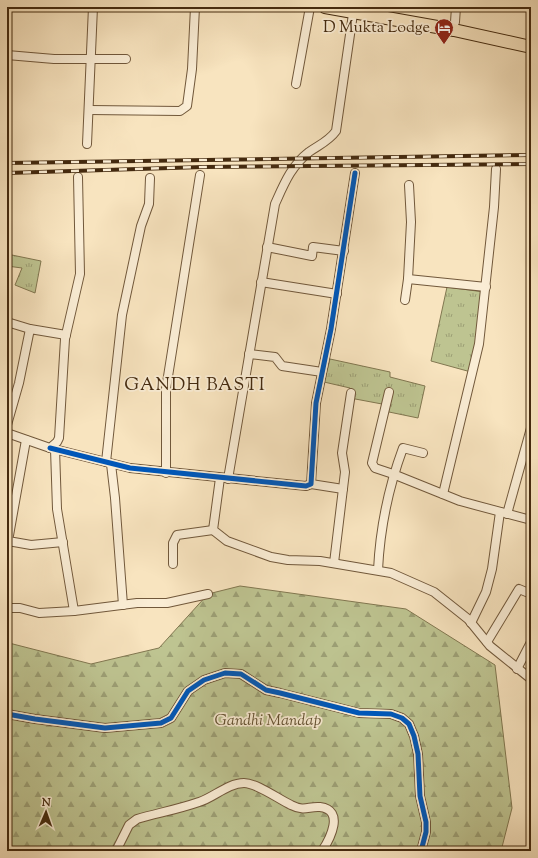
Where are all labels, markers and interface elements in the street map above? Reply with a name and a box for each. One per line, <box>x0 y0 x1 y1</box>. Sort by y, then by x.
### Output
place label: D Mukta Lodge <box>323 17 430 40</box>
hotel icon: D Mukta Lodge <box>433 17 455 45</box>
district label: GANDH BASTI <box>124 373 266 399</box>
park label: Gandhi Mandap <box>215 710 322 733</box>
north arrow <box>26 792 66 832</box>
text: N <box>41 795 51 811</box>

